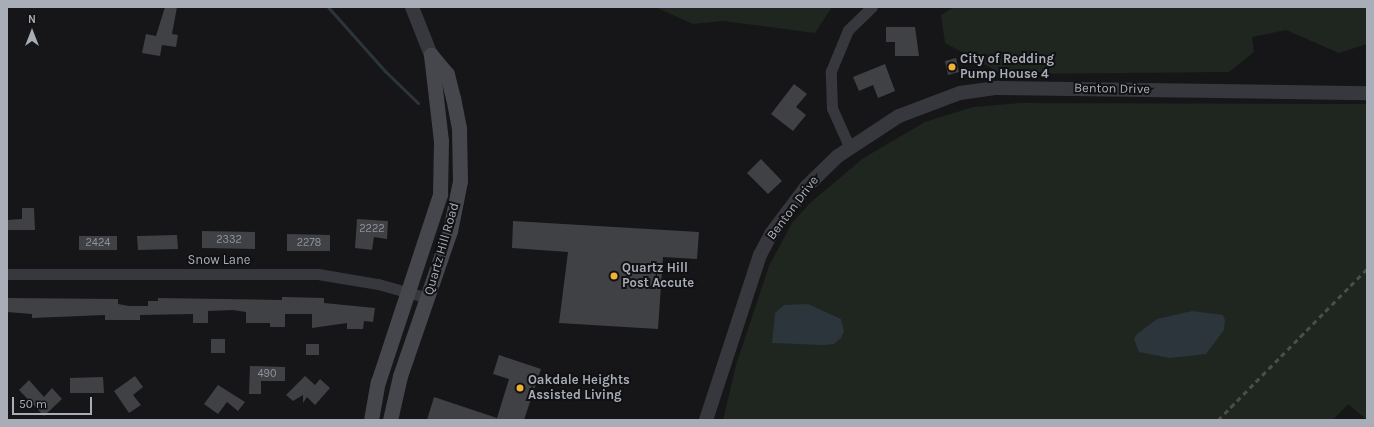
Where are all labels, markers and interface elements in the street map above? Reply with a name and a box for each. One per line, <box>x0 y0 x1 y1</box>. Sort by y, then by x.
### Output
north arrow <box>12 12 52 52</box>
text: N <box>28 13 36 26</box>
place label: City of Redding Pump House 4 <box>960 52 1054 83</box>
marker: City of Redding Pump House 4 <box>947 62 957 72</box>
street label: Benton Drive <box>1074 81 1150 97</box>
street label: Benton Drive <box>764 173 822 243</box>
street label: Quartz Hill Road <box>421 201 463 297</box>
house number: 2222 <box>359 222 385 236</box>
house number: 2332 <box>216 233 242 247</box>
house number: 2424 <box>85 236 111 250</box>
house number: 2278 <box>297 236 321 250</box>
street label: Snow Lane <box>187 252 251 268</box>
place label: Quartz Hill Post Accute <box>622 261 694 292</box>
marker: Quartz Hill Post Accute <box>609 271 619 281</box>
house number: 490 <box>257 367 277 381</box>
place label: Oakdale Heights Assisted Living <box>528 373 630 404</box>
marker: Oakdale Heights Assisted Living <box>515 383 525 393</box>
scale bar <box>14 389 94 415</box>
text: 50 m <box>19 397 47 411</box>

